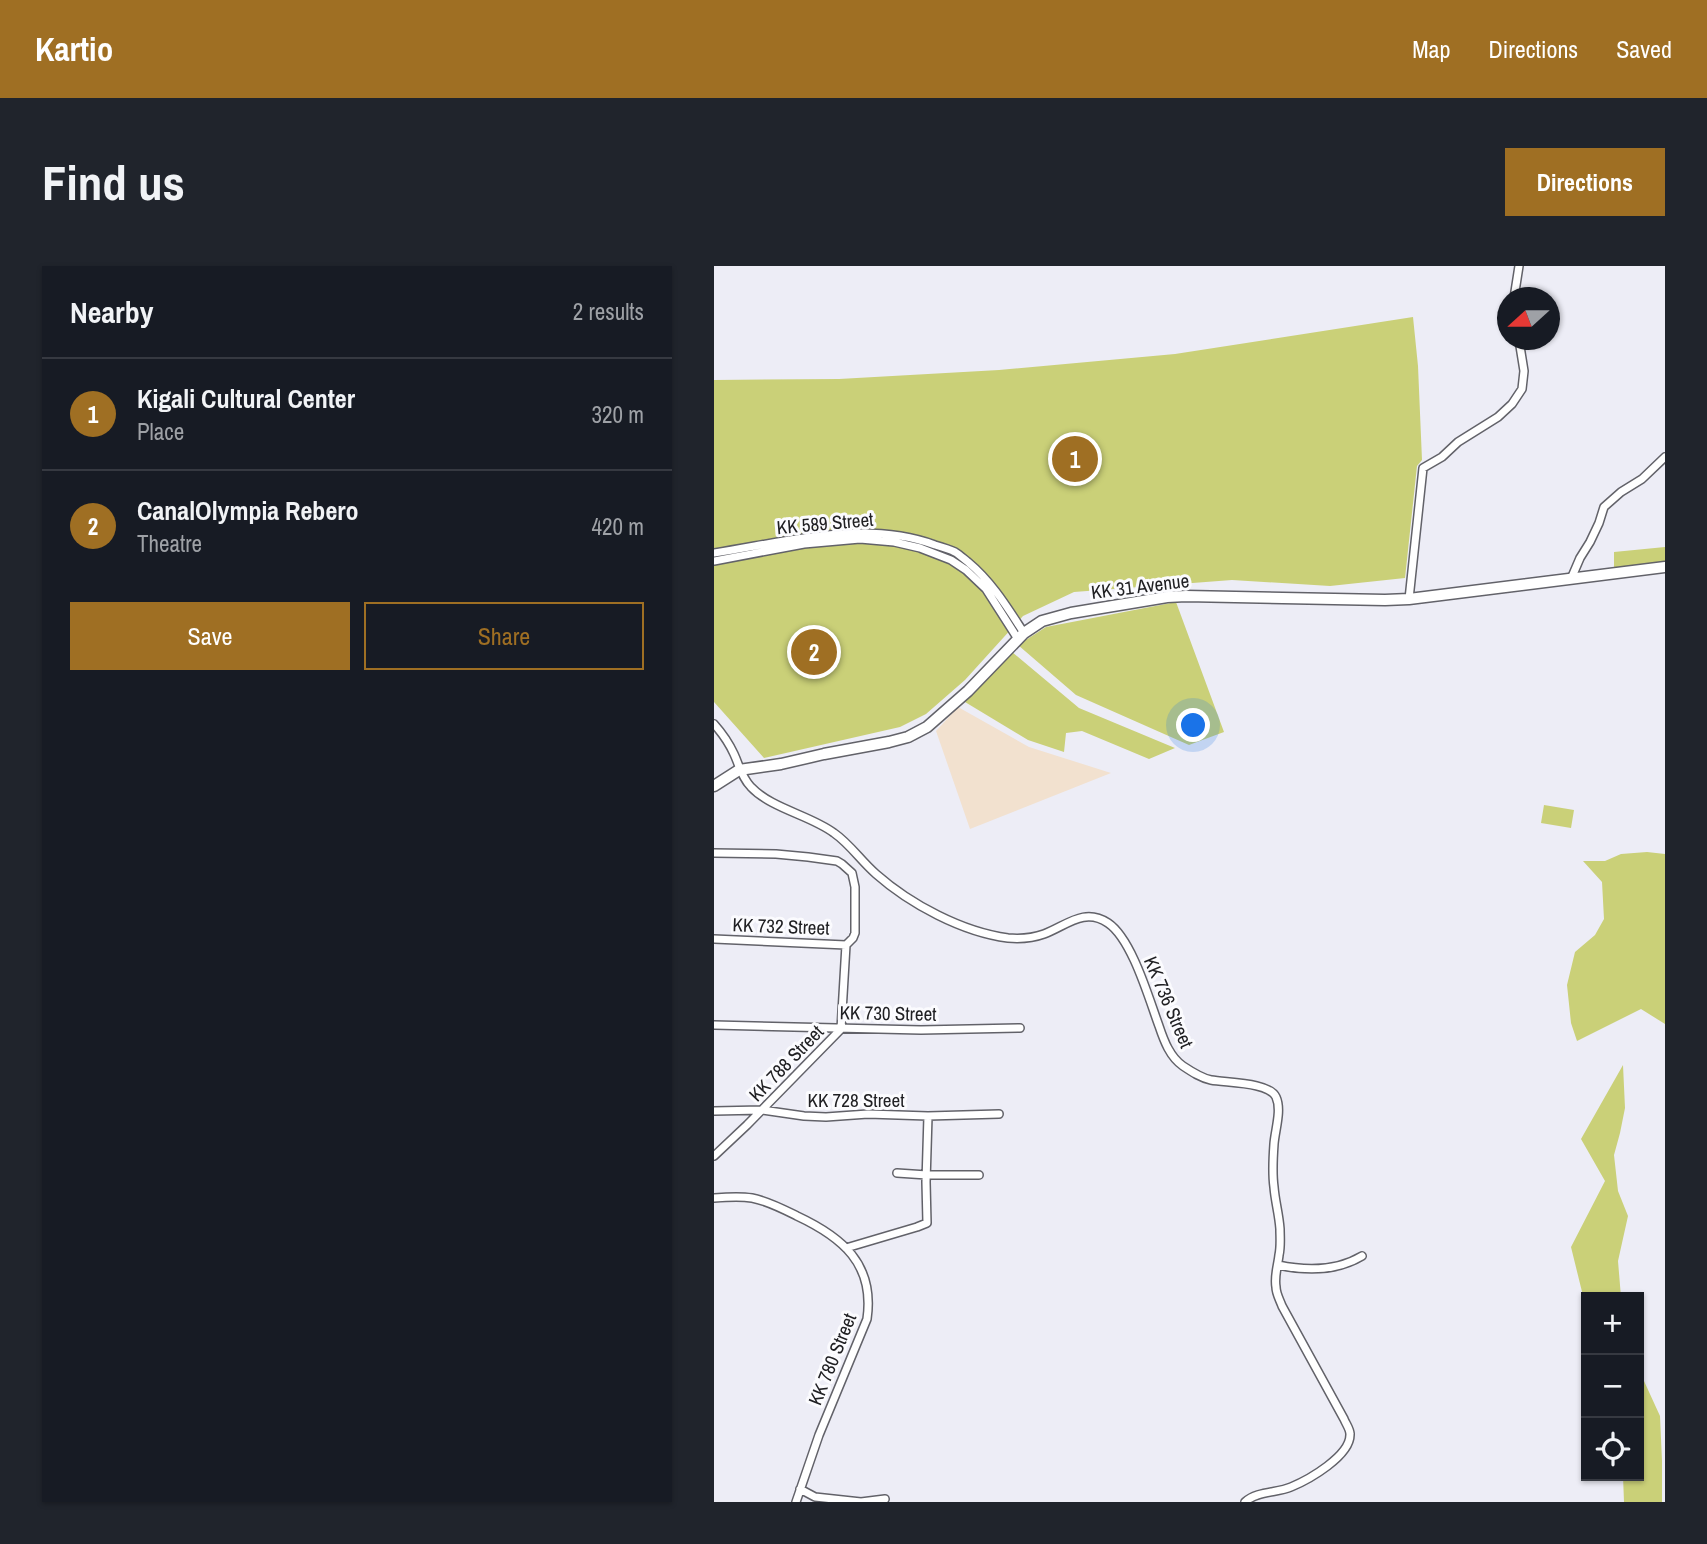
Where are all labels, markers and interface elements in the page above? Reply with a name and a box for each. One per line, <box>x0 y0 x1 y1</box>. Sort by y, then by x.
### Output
text: Kartio <box>35 27 113 71</box>
text: Map <box>1412 33 1450 65</box>
text: Directions <box>1488 33 1578 65</box>
text: Saved <box>1616 33 1672 65</box>
button: Directions <box>1505 148 1665 216</box>
text: Find us <box>42 149 185 215</box>
north arrow <box>1497 287 1560 350</box>
text: Nearby <box>70 292 153 332</box>
text: 2 results <box>573 296 644 327</box>
text: Kigali Cultural Center <box>137 381 355 416</box>
text: 1 <box>88 399 98 430</box>
text: 320 m <box>592 399 644 430</box>
text: Place <box>137 416 184 447</box>
pin: 1 <box>1052 433 1098 485</box>
text: CanalOlympia Rebero <box>137 493 359 528</box>
street label: KK 589 Street <box>776 506 875 540</box>
text: 2 <box>88 511 98 542</box>
text: 420 m <box>592 511 644 542</box>
text: Theatre <box>137 528 202 559</box>
street label: KK 31 Avenue <box>1090 567 1190 605</box>
button: Save <box>70 602 350 670</box>
button: Share <box>364 602 644 670</box>
pin: 2 <box>791 626 837 678</box>
your location <box>1176 708 1210 742</box>
street label: KK 732 Street <box>732 911 831 941</box>
street label: KK 736 Street <box>1138 952 1200 1052</box>
street label: KK 730 Street <box>839 999 937 1027</box>
street label: KK 788 Street <box>743 1019 830 1107</box>
street label: KK 728 Street <box>807 1087 905 1113</box>
map controls <box>1581 1292 1644 1481</box>
button: + <box>1581 1292 1644 1355</box>
street label: KK 780 Street <box>802 1309 862 1409</box>
button: − <box>1581 1355 1644 1418</box>
button: locate <box>1581 1418 1644 1481</box>

